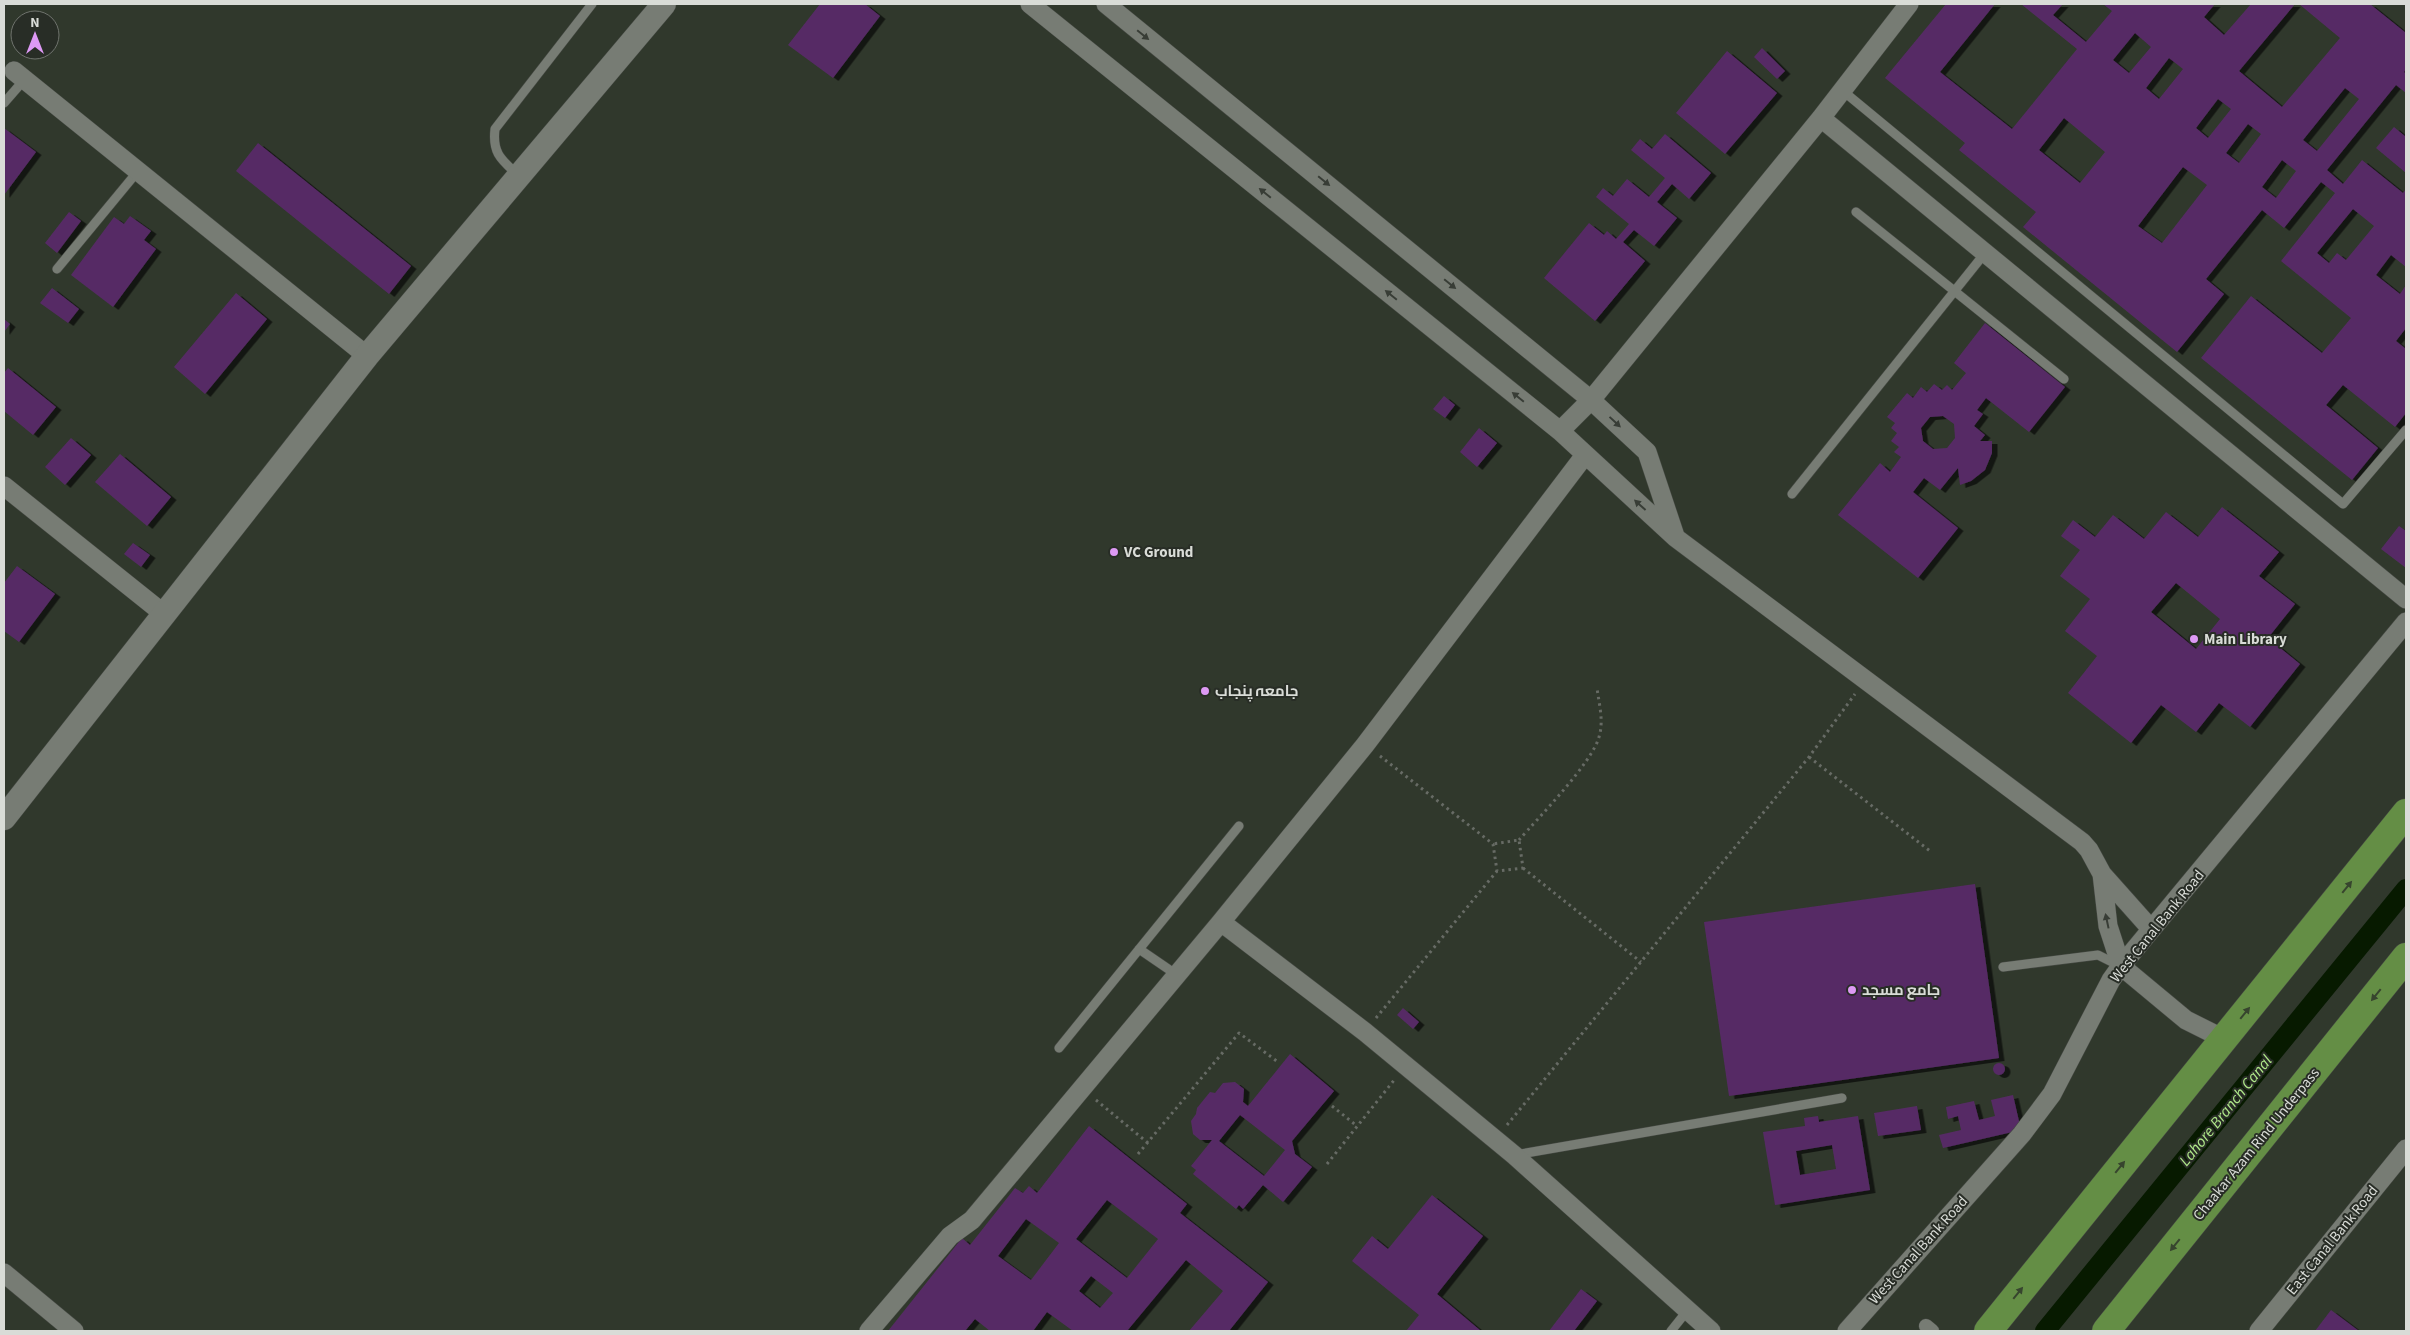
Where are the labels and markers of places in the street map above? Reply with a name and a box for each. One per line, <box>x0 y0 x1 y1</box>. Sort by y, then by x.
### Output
place label: VC Ground <box>1123 542 1193 563</box>
marker: VC Ground <box>1108 546 1120 558</box>
place label: Main Library <box>2204 629 2287 650</box>
marker: Main Library <box>2188 633 2200 645</box>
place label: جامعہ پنجاب <box>1215 681 1298 702</box>
marker: جامعہ پنجاب <box>1199 685 1211 697</box>
place label: جامع مسجد <box>1862 980 1940 1001</box>
marker: جامع مسجد <box>1846 984 1858 996</box>

